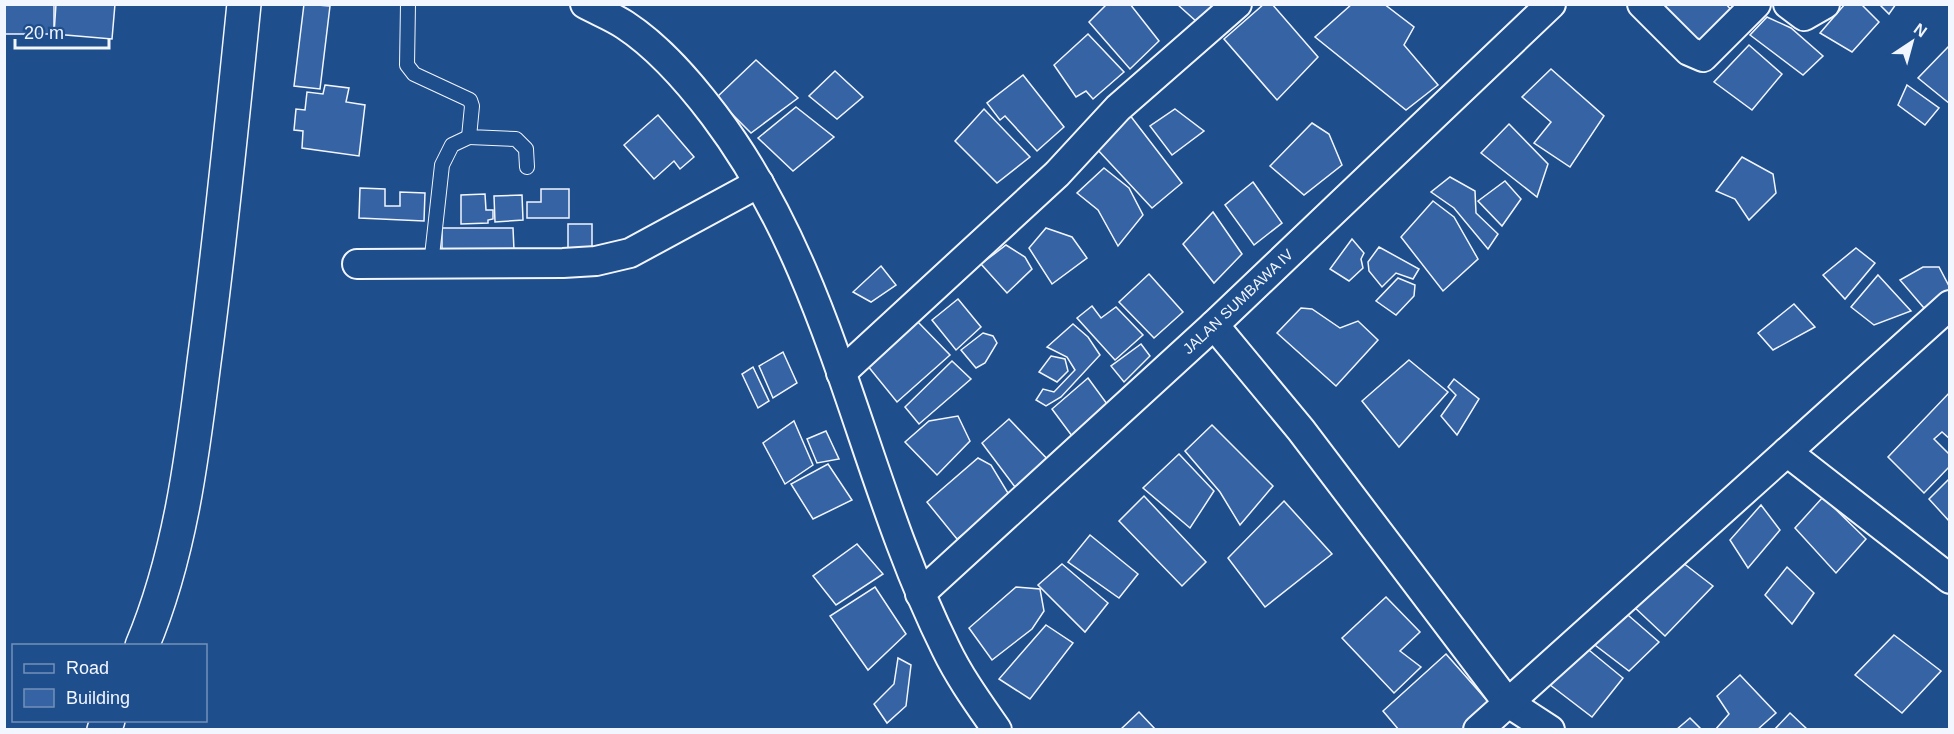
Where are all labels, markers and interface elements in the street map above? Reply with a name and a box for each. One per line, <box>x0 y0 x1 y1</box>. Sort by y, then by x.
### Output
scale bar <box>15 12 110 50</box>
north arrow <box>1882 12 1942 72</box>
text: N <box>1911 20 1930 41</box>
text: 20 m <box>24 23 64 43</box>
street label: JALAN SUMBAWA IV <box>1179 245 1296 357</box>
legend <box>12 644 207 722</box>
text: Road <box>66 658 109 678</box>
text: Building <box>66 688 130 708</box>

